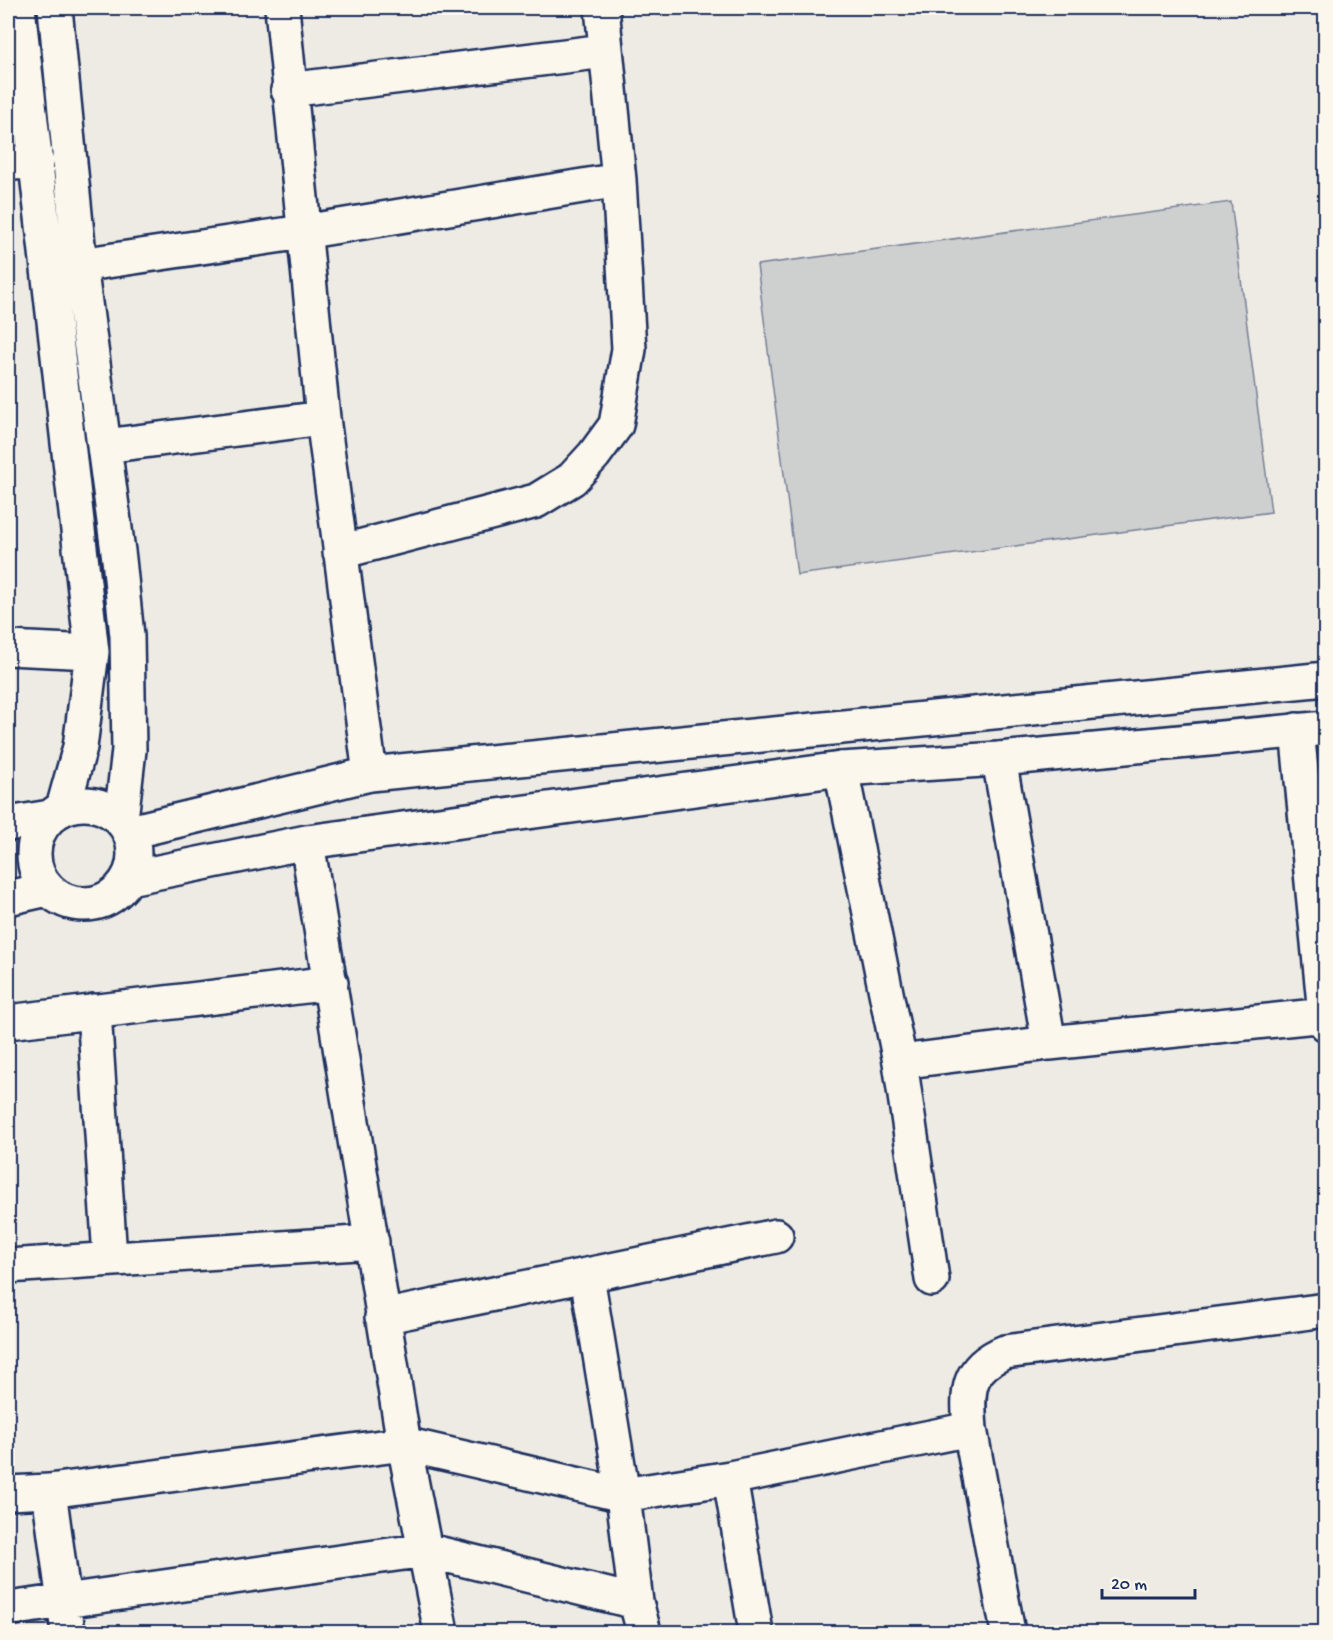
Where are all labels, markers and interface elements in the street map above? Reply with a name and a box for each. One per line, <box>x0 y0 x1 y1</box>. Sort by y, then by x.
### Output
scale bar <box>1102 1562 1195 1600</box>
text: 20 m <box>1111 1575 1147 1596</box>

